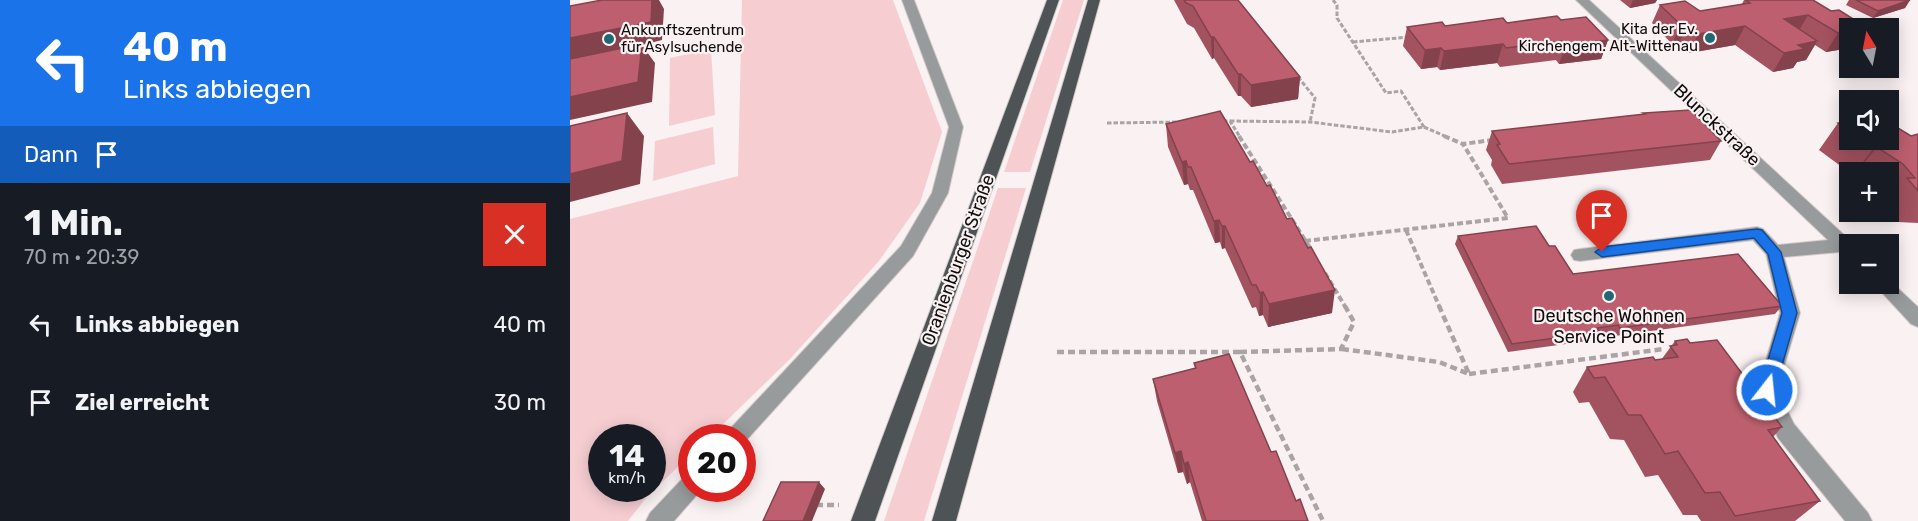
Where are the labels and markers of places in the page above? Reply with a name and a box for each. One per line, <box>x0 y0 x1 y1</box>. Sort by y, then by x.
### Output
place label: Kita der Ev. Kirchengem. Alt-Wittenau <box>1519 20 1698 55</box>
place label: Ankunftszentrum für Asylsuchende <box>621 21 744 56</box>
marker: Kita der Ev. Kirchengem. Alt-Wittenau <box>1703 31 1717 45</box>
marker: Ankunftszentrum für Asylsuchende <box>602 32 616 46</box>
pin <box>1576 190 1627 252</box>
marker: Deutsche Wohnen Service Point <box>1602 289 1616 303</box>
place label: Deutsche Wohnen Service Point <box>1533 305 1685 348</box>

